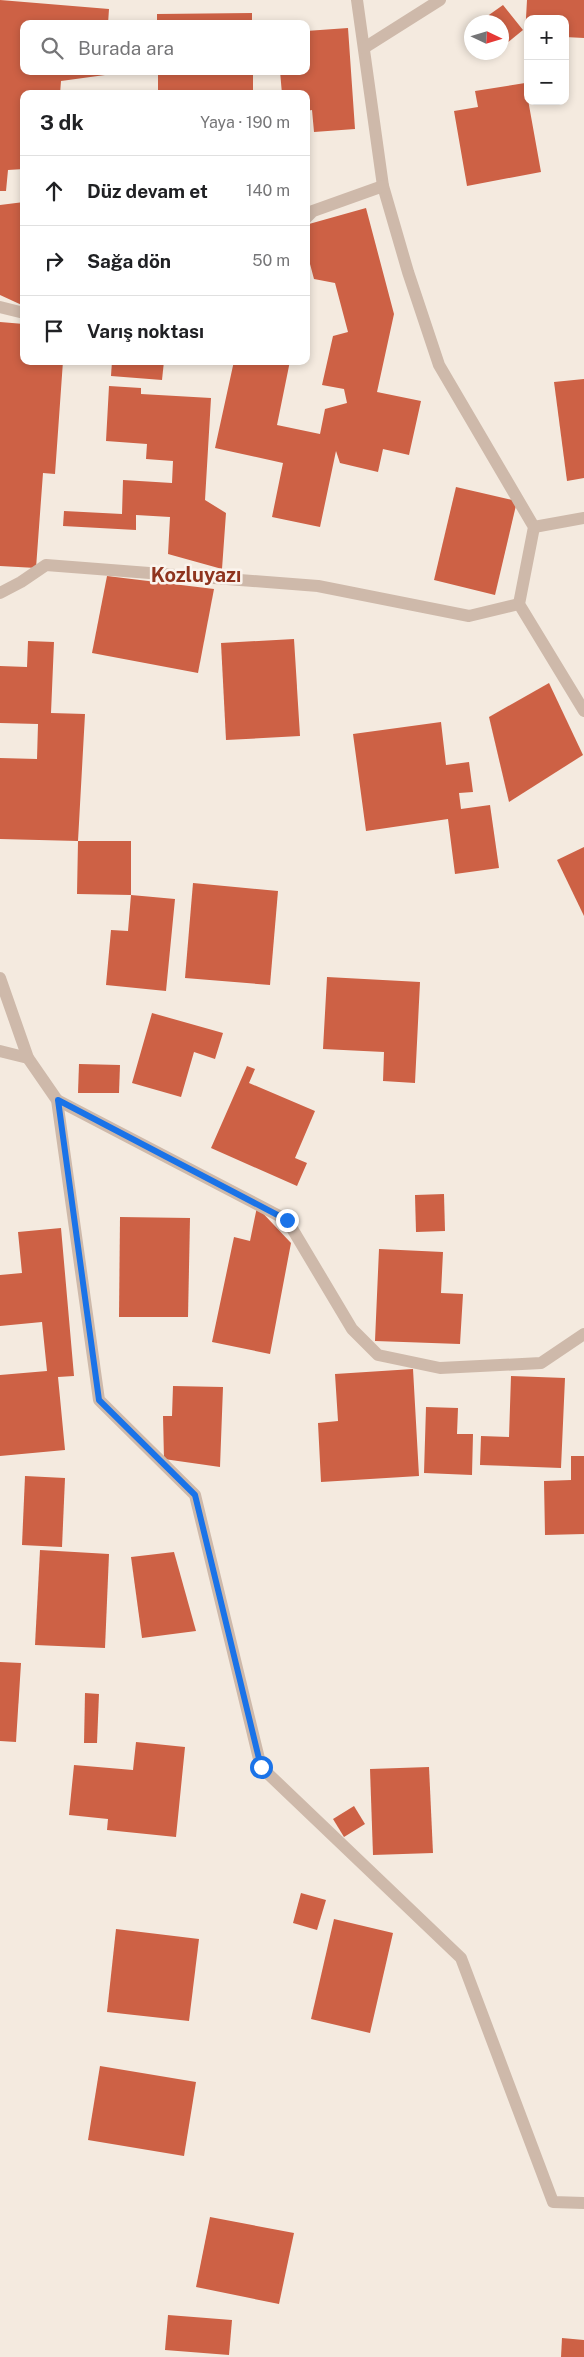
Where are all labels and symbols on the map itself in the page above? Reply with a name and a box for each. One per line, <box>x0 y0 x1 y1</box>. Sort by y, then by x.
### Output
north arrow <box>464 15 509 60</box>
district label: Kozluyazı <box>151 563 241 587</box>
route end <box>276 1209 299 1232</box>
route start <box>250 1756 273 1779</box>

